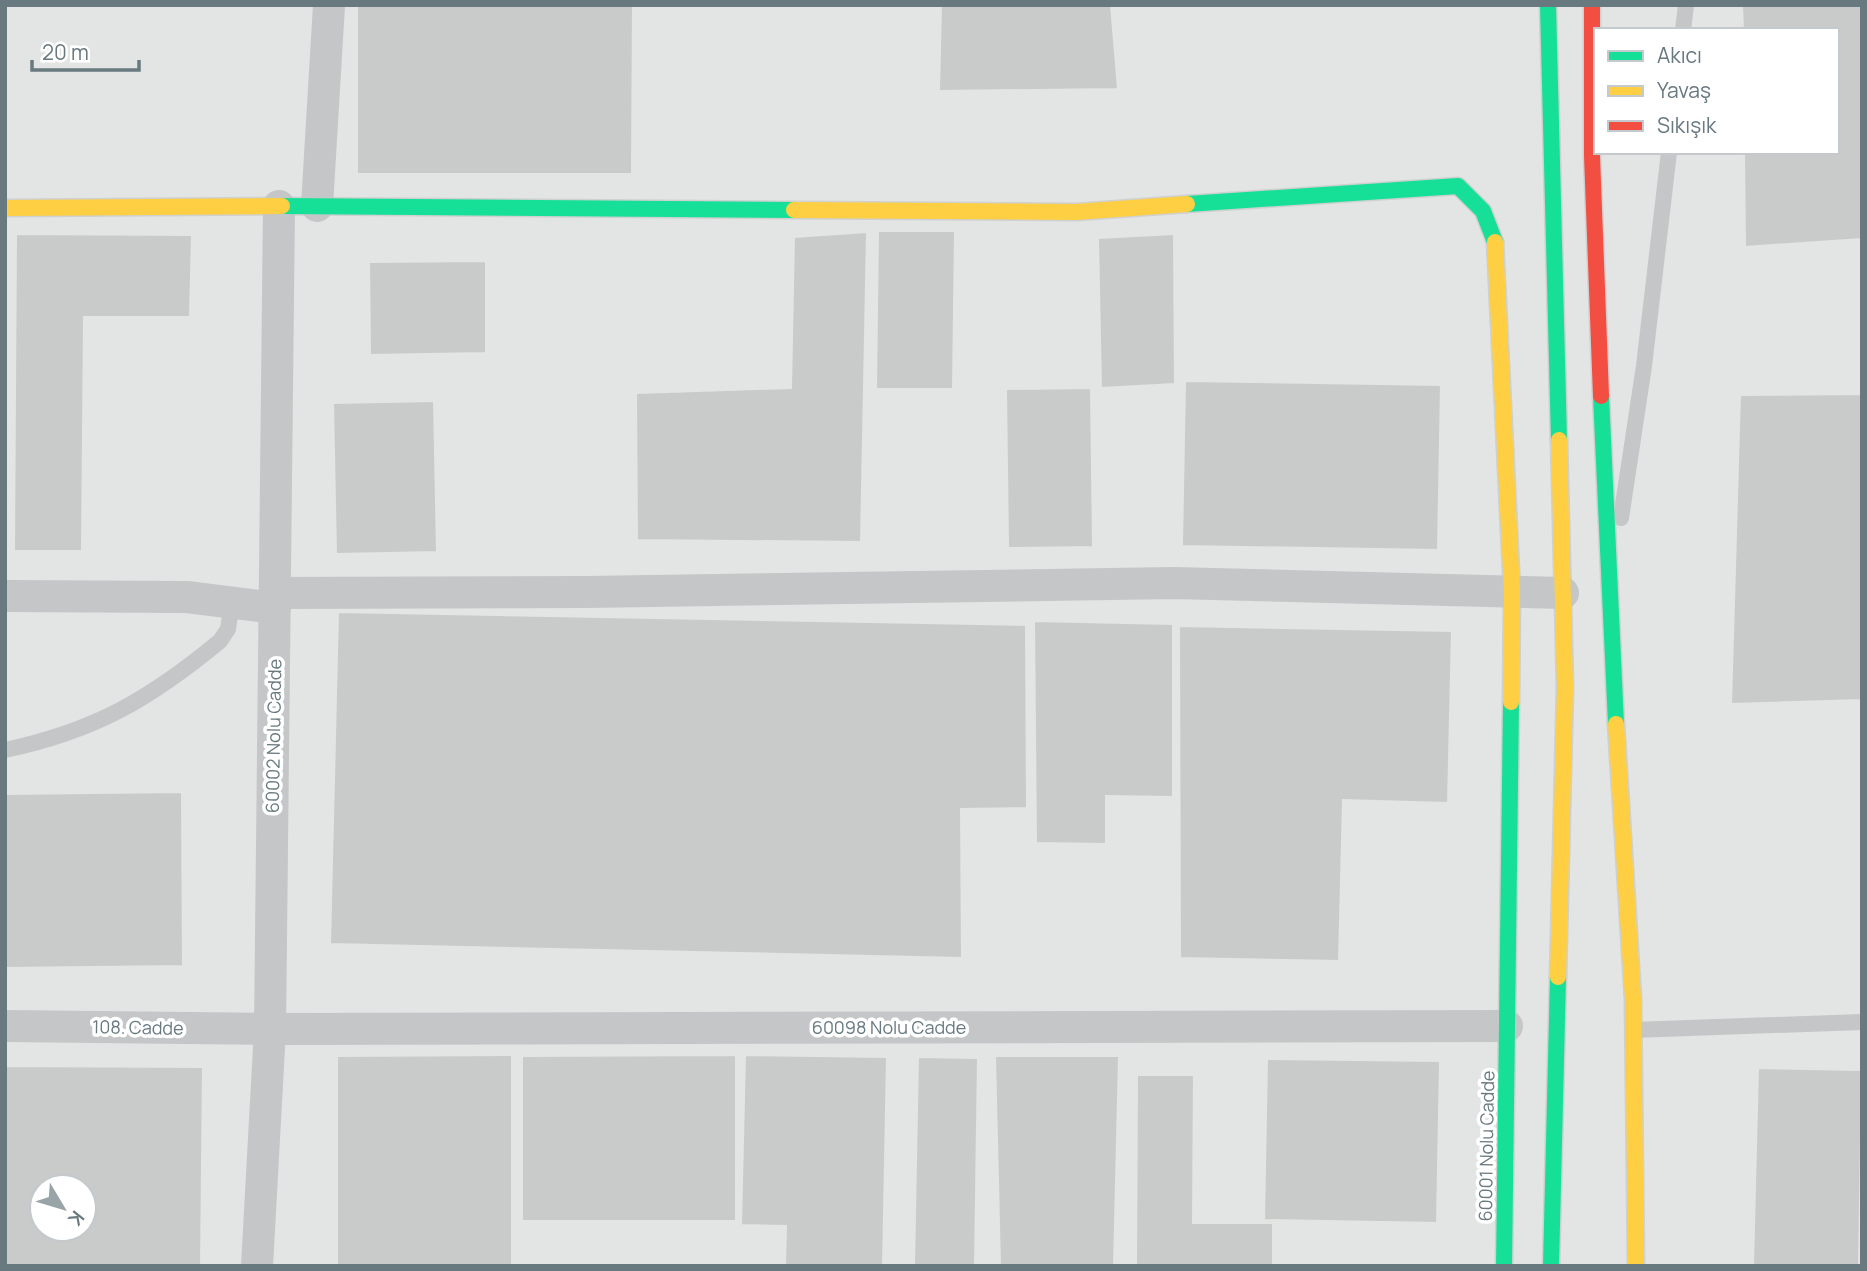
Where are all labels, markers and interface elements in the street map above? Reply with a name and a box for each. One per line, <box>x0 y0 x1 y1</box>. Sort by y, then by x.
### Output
scale bar <box>32 28 138 72</box>
legend <box>1594 28 1839 154</box>
text: 20 m <box>42 38 89 66</box>
text: Akıcı <box>1657 41 1702 69</box>
text: Yavaş <box>1657 76 1711 104</box>
text: Sıkışık <box>1657 111 1717 139</box>
street label: 60002 Nolu Cadde <box>260 659 286 813</box>
street label: 108. Cadde <box>92 1014 184 1040</box>
street label: 60098 Nolu Cadde <box>812 1015 966 1039</box>
street label: 60001 Nolu Cadde <box>1473 1070 1499 1222</box>
north arrow <box>28 1173 98 1243</box>
text: K <box>62 1206 90 1232</box>

